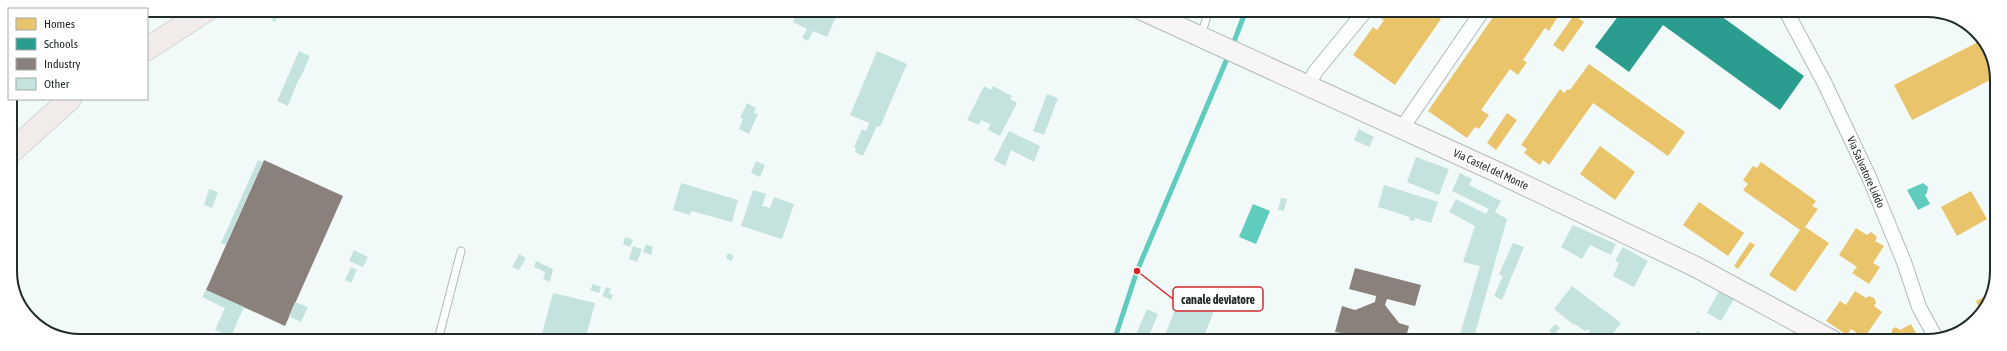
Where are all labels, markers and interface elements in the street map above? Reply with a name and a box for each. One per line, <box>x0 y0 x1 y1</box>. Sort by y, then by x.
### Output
legend <box>8 8 148 100</box>
text: Homes <box>44 17 75 31</box>
text: Schools <box>44 37 78 51</box>
text: Industry <box>44 57 81 71</box>
text: Other <box>44 77 70 91</box>
street label: Via Salvatore Liddo <box>1845 134 1887 210</box>
street label: Via Castel del Monte <box>1452 146 1530 192</box>
callout: canale deviatore <box>1173 287 1263 311</box>
text: canale deviatore <box>1181 293 1255 307</box>

